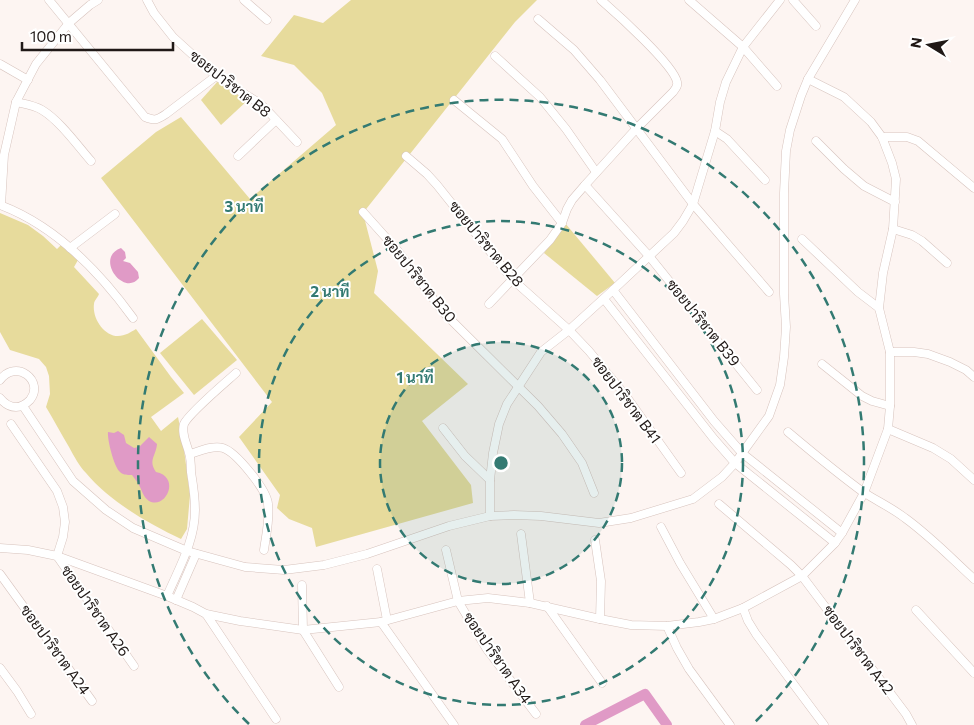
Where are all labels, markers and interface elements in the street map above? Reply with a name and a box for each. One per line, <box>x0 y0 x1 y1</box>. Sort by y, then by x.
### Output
scale bar <box>22 20 174 52</box>
north arrow <box>904 20 954 70</box>
text: 100 m <box>30 27 72 45</box>
text: N <box>906 36 925 49</box>
street label: ซอยปาริชาต B8 <box>186 46 275 121</box>
text: 3 นาที <box>224 197 264 215</box>
street label: ซอยปาริชาต B28 <box>446 197 528 290</box>
street label: ซอยปาริชาต B30 <box>379 231 461 326</box>
street label: ซอยปาริชาต B39 <box>663 275 744 369</box>
text: 2 นาที <box>311 282 350 300</box>
street label: ซอยปาริชาต B41 <box>588 352 665 446</box>
text: 1 นาที <box>396 368 434 386</box>
centre of rings <box>492 454 510 472</box>
street label: ซอยปาริชาต A26 <box>58 561 134 659</box>
street label: ซอยปาริชาต A24 <box>17 601 94 698</box>
street label: ซอยปาริชาต A42 <box>819 601 898 697</box>
street label: ซอยปาริชาต A34 <box>460 608 536 707</box>

